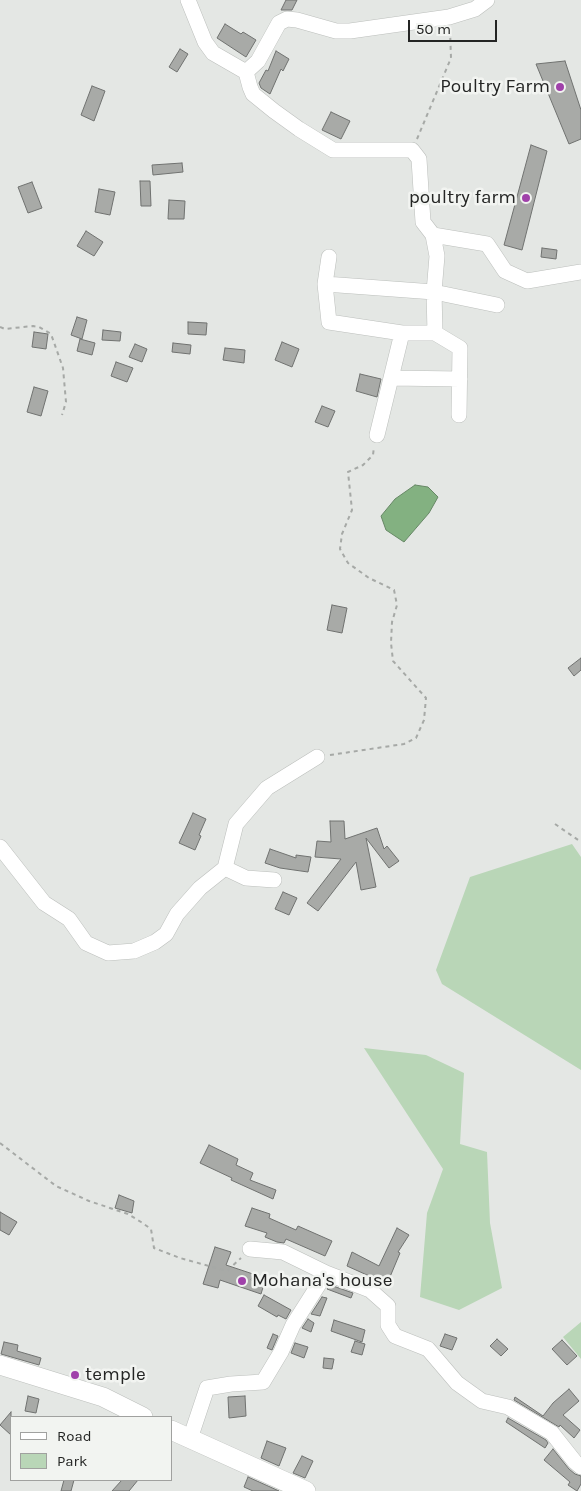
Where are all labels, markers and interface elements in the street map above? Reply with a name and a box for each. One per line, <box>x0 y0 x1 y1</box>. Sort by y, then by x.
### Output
scale bar <box>411 10 500 42</box>
text: 50 m <box>416 20 451 38</box>
place label: Poultry Farm <box>440 76 550 98</box>
marker: Poultry Farm <box>554 81 566 93</box>
place label: poultry farm <box>409 187 516 209</box>
marker: poultry farm <box>520 192 532 204</box>
place label: Mohana's house <box>252 1270 392 1292</box>
marker: Mohana's house <box>236 1275 248 1287</box>
place label: temple <box>85 1364 146 1386</box>
marker: temple <box>69 1369 81 1381</box>
legend <box>10 1416 172 1481</box>
text: Road <box>57 1427 92 1445</box>
text: Park <box>57 1452 87 1470</box>

